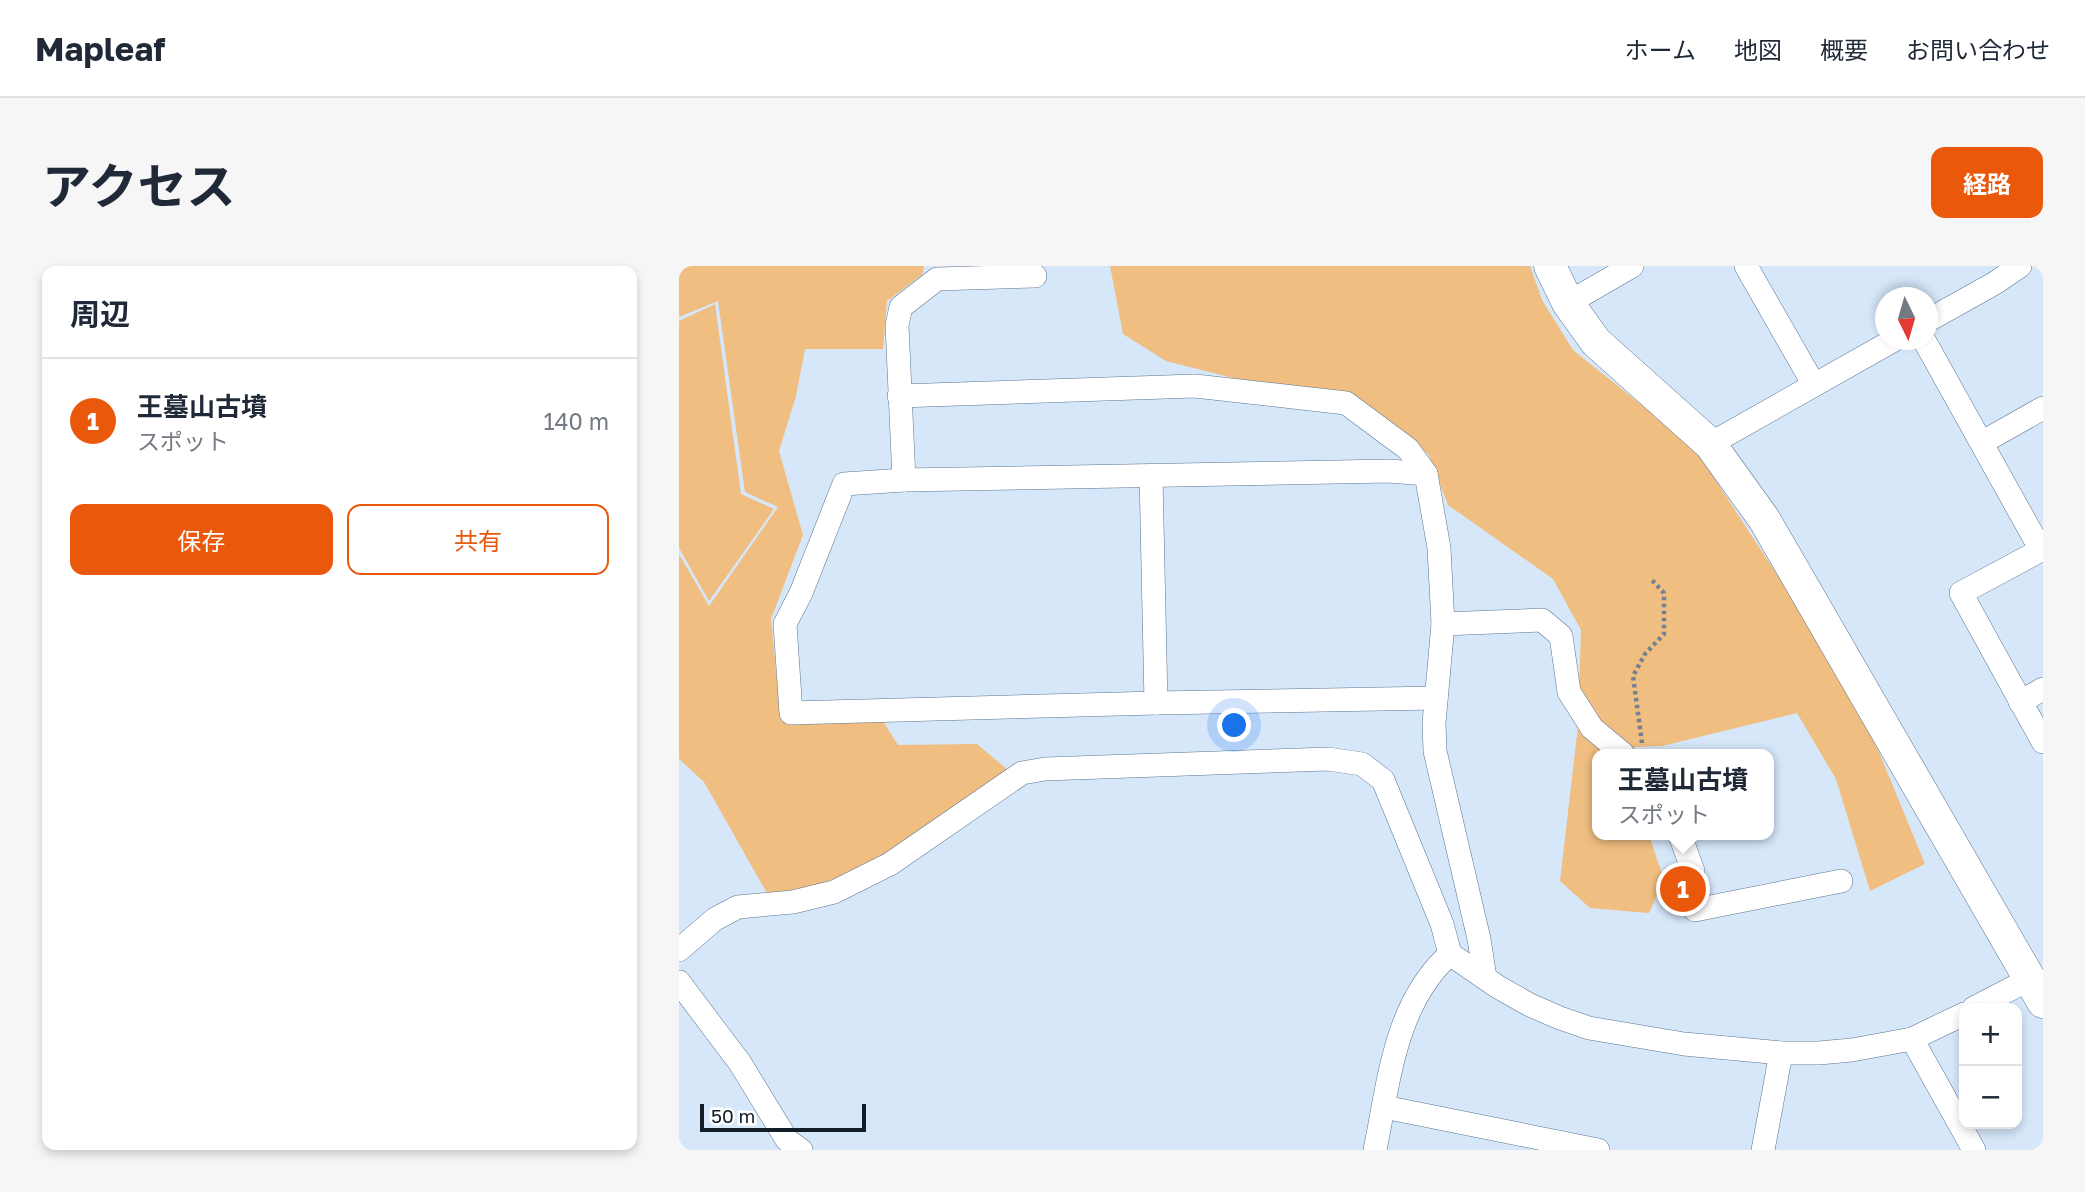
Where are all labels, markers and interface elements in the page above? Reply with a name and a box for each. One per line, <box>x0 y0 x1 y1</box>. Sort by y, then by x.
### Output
text: Mapleaf <box>35 29 165 68</box>
text: ホーム <box>1625 35 1696 64</box>
text: 地図 <box>1734 35 1782 64</box>
text: 概要 <box>1820 35 1868 64</box>
text: お問い合わせ <box>1906 35 2050 64</box>
button: 経路 <box>1931 147 2043 218</box>
text: アクセス <box>42 156 236 215</box>
north arrow <box>1875 287 1938 350</box>
text: 周辺 <box>70 296 130 332</box>
text: 王墓山古墳 <box>137 391 267 422</box>
text: 1 <box>87 407 99 435</box>
text: 140 m <box>543 407 609 435</box>
text: スポット <box>137 427 229 455</box>
button: 保存 <box>70 504 333 575</box>
button: 共有 <box>347 504 609 575</box>
your location <box>1217 708 1251 742</box>
popup <box>1592 749 1774 840</box>
text: 王墓山古墳 <box>1618 764 1748 795</box>
text: スポット <box>1618 800 1710 828</box>
pin: 1 <box>1660 863 1706 915</box>
map controls <box>1959 1003 2022 1129</box>
button: + <box>1959 1003 2022 1066</box>
button: − <box>1959 1066 2022 1129</box>
scale bar <box>700 1101 866 1133</box>
text: 50 m <box>711 1104 755 1127</box>

